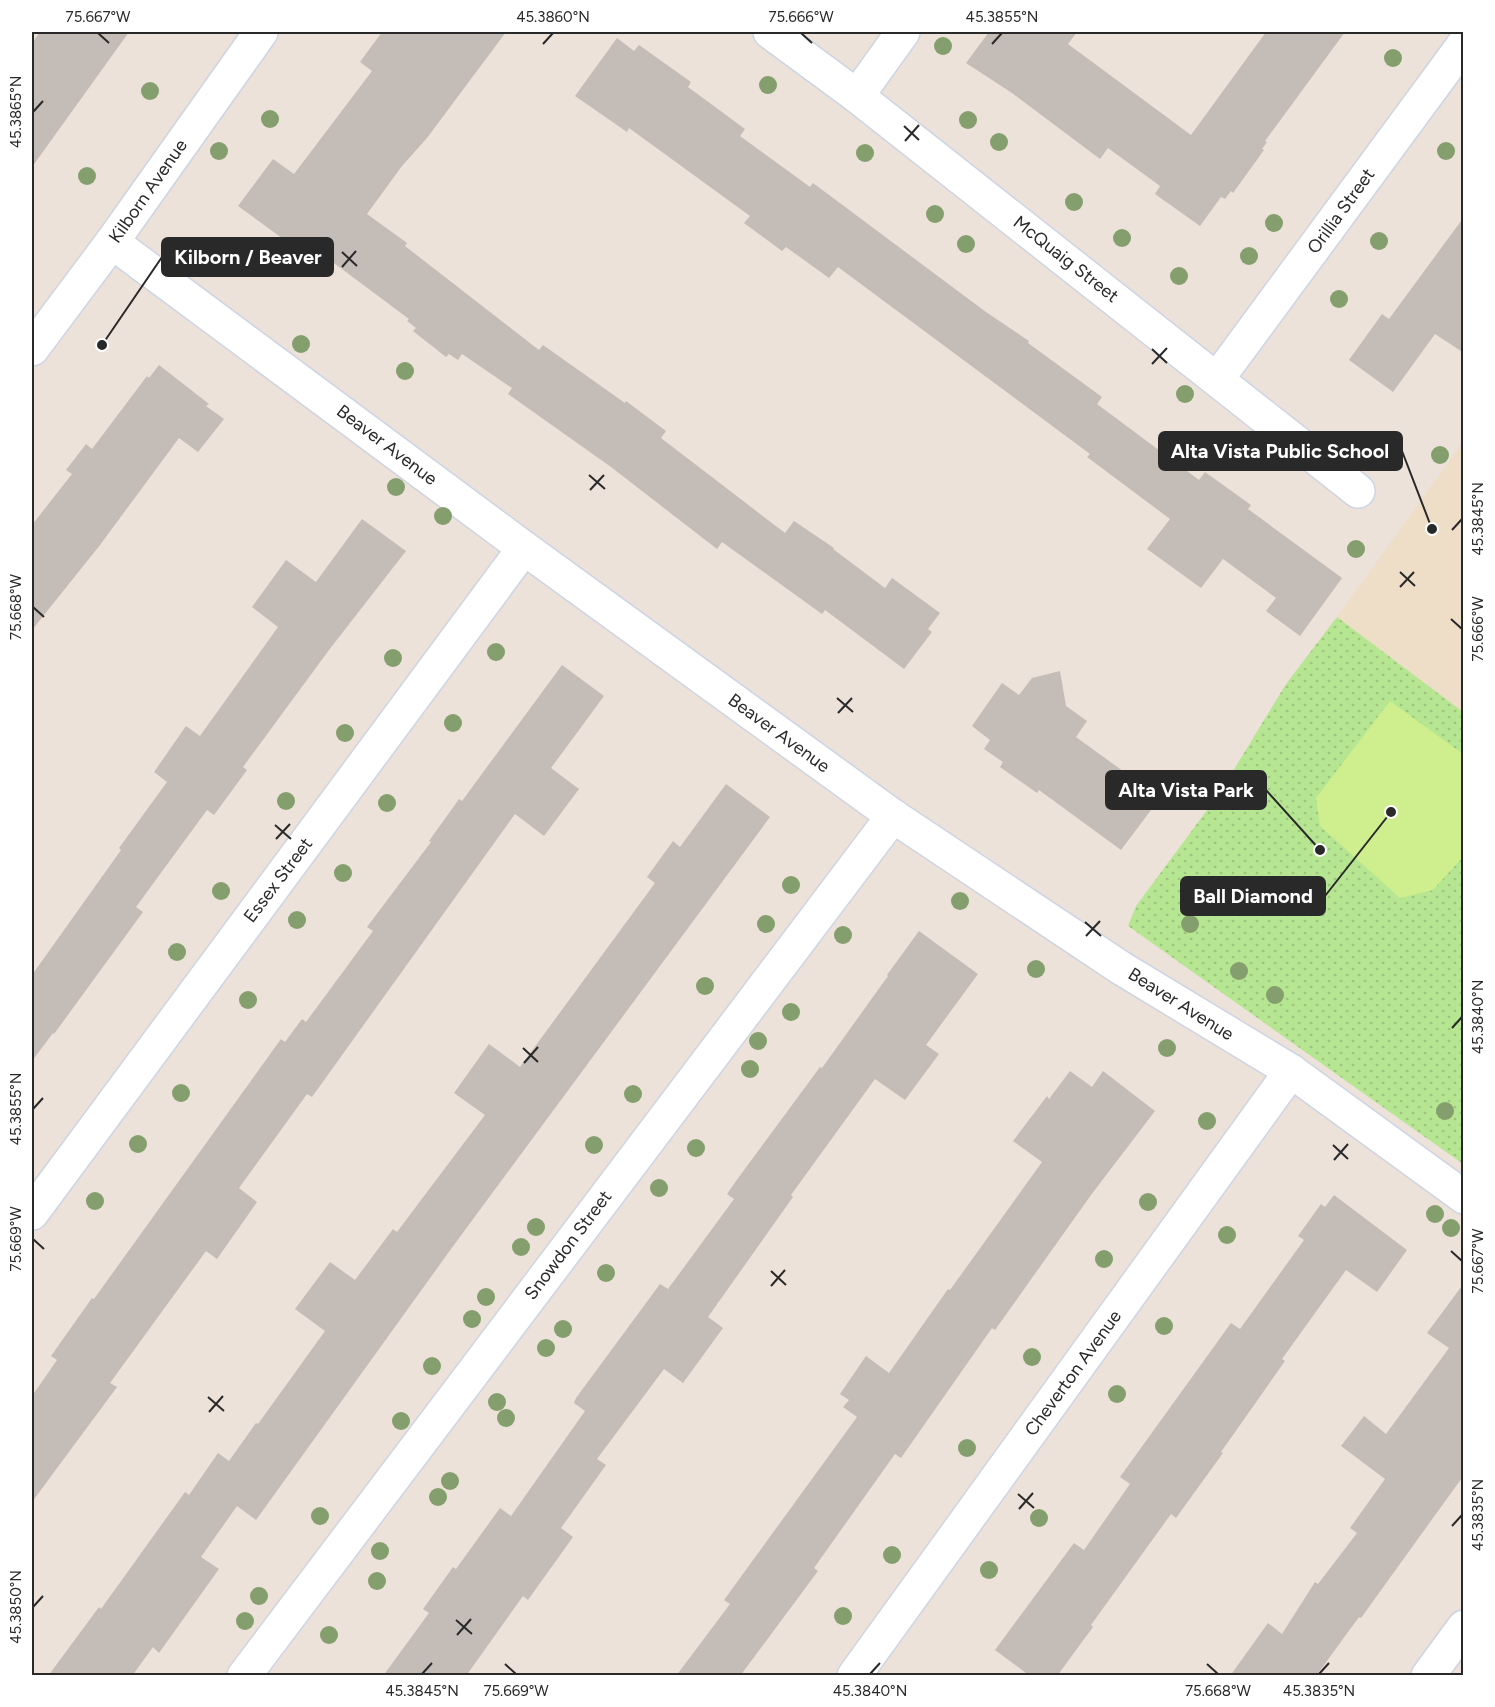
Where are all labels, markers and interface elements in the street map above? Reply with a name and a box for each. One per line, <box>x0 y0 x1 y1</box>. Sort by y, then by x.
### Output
text: 75.667°W <box>66 8 131 26</box>
text: 45.3860°N <box>516 8 590 26</box>
text: 75.666°W <box>768 8 834 26</box>
text: 45.3855°N <box>966 8 1038 26</box>
text: 45.3865°N <box>7 76 25 148</box>
street label: Kilborn Avenue <box>104 135 192 247</box>
street label: Orillia Street <box>1303 164 1380 258</box>
street label: McQuaig Street <box>1009 211 1123 307</box>
callout: Kilborn / Beaver <box>162 238 333 276</box>
text: Kilborn / Beaver <box>174 245 322 269</box>
street label: Beaver Avenue <box>332 400 442 490</box>
callout: Alta Vista Public School <box>1159 432 1402 470</box>
text: Alta Vista Public School <box>1171 439 1389 463</box>
text: 45.3845°N <box>1469 482 1487 556</box>
text: 75.668°W <box>7 573 25 640</box>
text: 75.666°W <box>1469 596 1487 662</box>
street label: Beaver Avenue <box>724 689 834 777</box>
callout: Alta Vista Park <box>1106 771 1266 809</box>
text: Alta Vista Park <box>1118 778 1254 802</box>
street label: Essex Street <box>239 833 317 927</box>
callout: Ball Diamond <box>1181 877 1325 915</box>
text: Ball Diamond <box>1193 884 1313 908</box>
street label: Beaver Avenue <box>1124 963 1238 1045</box>
text: 45.3840°N <box>1469 980 1487 1054</box>
text: 45.3855°N <box>7 1073 25 1145</box>
street label: Snowdon Street <box>520 1186 616 1304</box>
text: 75.669°W <box>7 1206 25 1272</box>
text: 75.667°W <box>1469 1228 1487 1293</box>
street label: Cheverton Avenue <box>1020 1306 1126 1440</box>
text: 45.3835°N <box>1469 1479 1487 1551</box>
text: 45.3850°N <box>7 1570 25 1644</box>
text: 45.3845°N <box>385 1682 459 1700</box>
text: 75.669°W <box>483 1682 549 1700</box>
text: 45.3840°N <box>833 1682 907 1700</box>
text: 75.668°W <box>1185 1682 1252 1700</box>
text: 45.3835°N <box>1283 1682 1355 1700</box>

